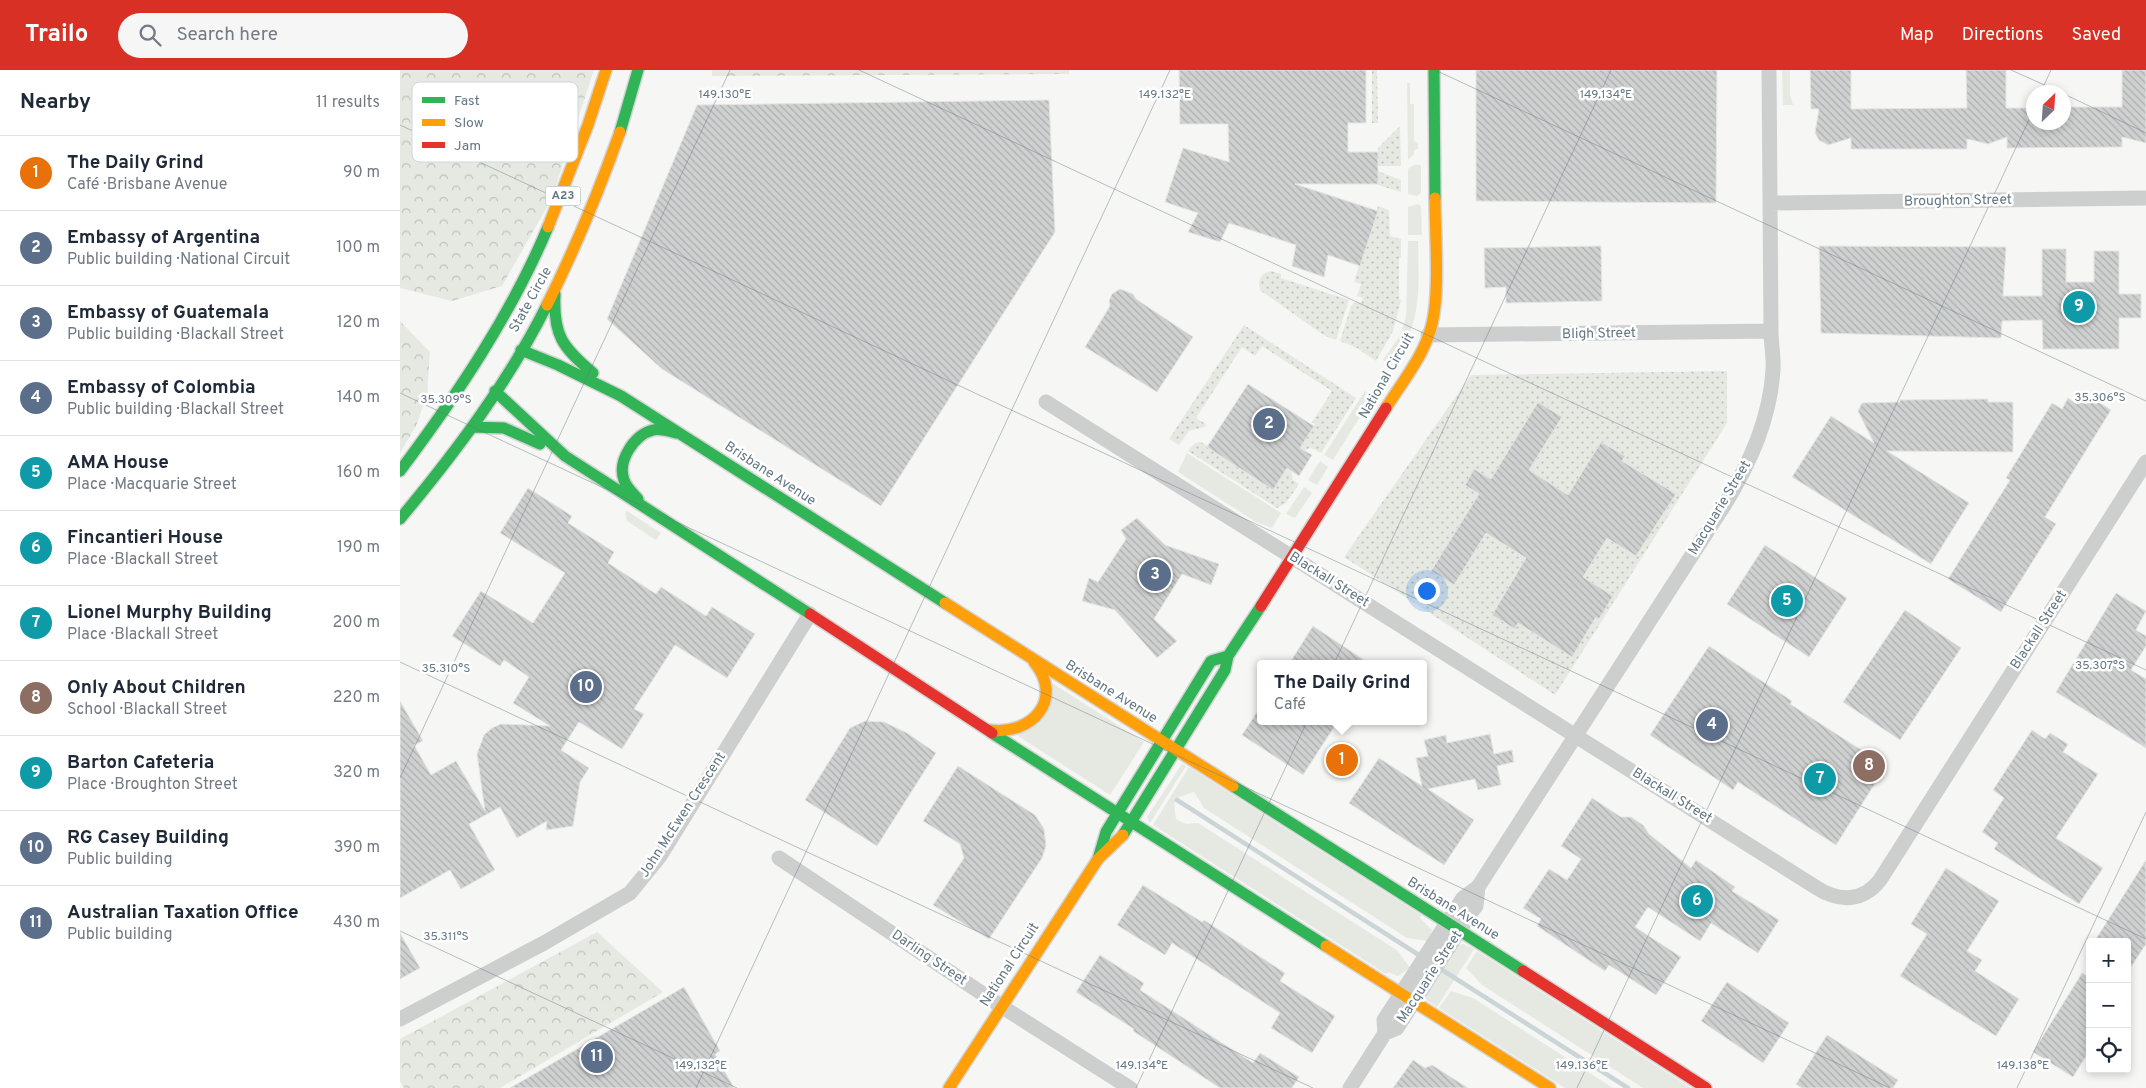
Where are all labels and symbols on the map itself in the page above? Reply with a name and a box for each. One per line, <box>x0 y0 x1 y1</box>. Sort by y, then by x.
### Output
legend <box>412 82 578 162</box>
north arrow <box>2026 85 2071 130</box>
text: 149.130°E <box>699 87 751 103</box>
text: 149.132°E <box>1139 87 1191 103</box>
text: 149.134°E <box>1580 87 1632 103</box>
text: Fast <box>454 93 480 110</box>
text: Slow <box>454 115 484 132</box>
text: Jam <box>454 138 481 155</box>
road number: A23 <box>546 186 580 206</box>
street label: Broughton Street <box>1904 192 2012 210</box>
street label: State Circle <box>506 264 556 336</box>
pin: 9 <box>2063 288 2095 326</box>
street label: Bligh Street <box>1562 325 1636 343</box>
street label: National Circuit <box>1356 330 1418 422</box>
text: 35.306°S <box>2074 390 2126 406</box>
text: 35.309°S <box>420 392 472 408</box>
pin: 2 <box>1253 405 1285 443</box>
street label: Brisbane Avenue <box>721 438 819 510</box>
street label: Macquarie Street <box>1685 458 1755 558</box>
street label: Blackall Street <box>1286 549 1372 611</box>
pin: 3 <box>1139 556 1171 594</box>
your location <box>1414 578 1440 604</box>
pin: 5 <box>1771 582 1803 620</box>
street label: Blackall Street <box>2007 587 2071 673</box>
street label: Brisbane Avenue <box>1062 657 1160 727</box>
text: 35.307°S <box>2075 658 2125 674</box>
text: 35.310°S <box>422 661 470 677</box>
pin: 10 <box>570 668 602 706</box>
pin: 4 <box>1696 706 1728 744</box>
pin: 1 <box>1326 741 1358 779</box>
pin: 8 <box>1853 747 1885 785</box>
street label: John McEwen Crescent <box>636 749 730 881</box>
pin: 7 <box>1804 760 1836 798</box>
street label: Blackall Street <box>1629 765 1715 827</box>
street label: Brisbane Avenue <box>1404 874 1502 944</box>
pin: 6 <box>1681 882 1713 920</box>
street label: National Circuit <box>977 920 1043 1010</box>
street label: Darling Street <box>888 927 970 989</box>
street label: Macquarie Street <box>1394 927 1466 1027</box>
text: 35.311°S <box>423 929 469 945</box>
pin: 11 <box>581 1038 613 1076</box>
text: 149.132°E <box>675 1058 727 1074</box>
text: 149.134°E <box>1116 1058 1168 1074</box>
text: 149.136°E <box>1556 1058 1608 1074</box>
text: 149.138°E <box>1997 1058 2049 1074</box>

